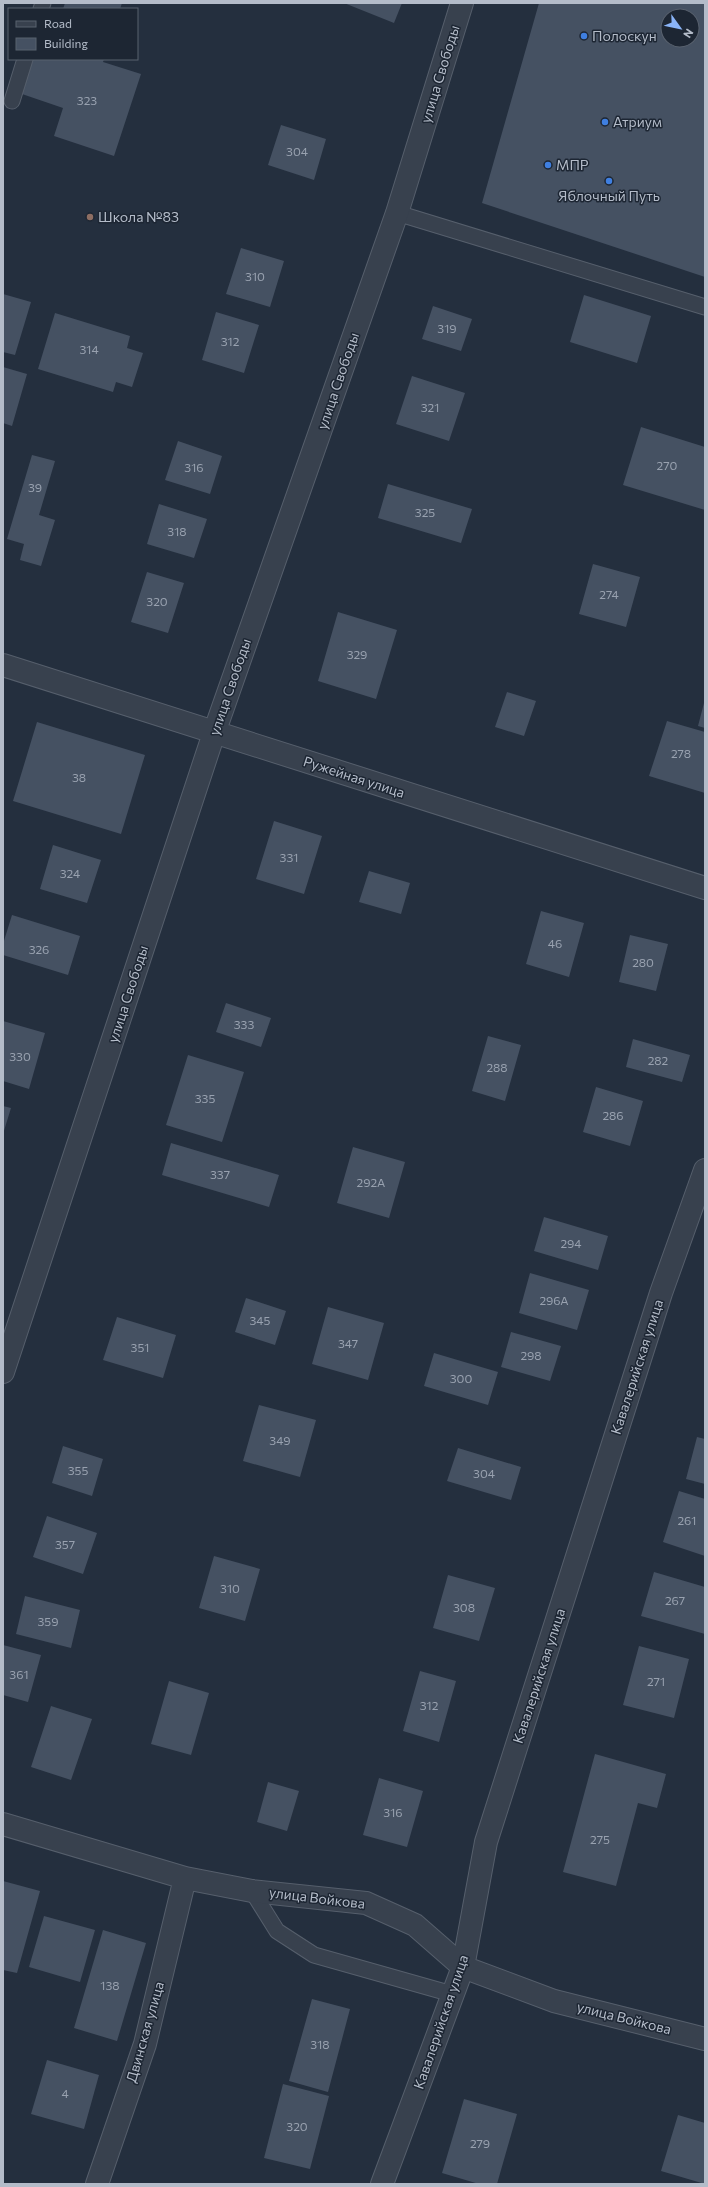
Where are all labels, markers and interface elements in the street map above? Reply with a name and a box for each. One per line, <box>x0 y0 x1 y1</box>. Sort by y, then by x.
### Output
legend <box>8 8 138 60</box>
north arrow <box>660 8 700 48</box>
text: Road <box>44 16 72 30</box>
street label: улица Свободы <box>417 23 462 125</box>
place label: Полоскун <box>592 27 657 44</box>
text: N <box>681 27 697 41</box>
marker: Полоскун <box>579 31 589 41</box>
text: Building <box>44 36 88 50</box>
house number: 323 <box>77 93 97 107</box>
place label: Атриум <box>613 113 662 130</box>
marker: Атриум <box>600 117 610 127</box>
house number: 304 <box>286 144 308 158</box>
place label: МПР <box>556 156 589 173</box>
marker: МПР <box>543 160 553 170</box>
marker: Яблочный Путь <box>604 176 614 186</box>
place label: Яблочный Путь <box>558 187 660 204</box>
place label: Школа №83 <box>98 208 179 225</box>
marker: Школа №83 <box>85 212 95 222</box>
house number: 310 <box>245 269 265 283</box>
house number: 319 <box>437 321 457 335</box>
street label: улица Свободы <box>313 330 362 432</box>
house number: 312 <box>221 334 240 348</box>
house number: 314 <box>79 342 99 356</box>
house number: 321 <box>421 400 439 414</box>
house number: 270 <box>657 458 678 472</box>
house number: 316 <box>184 460 204 474</box>
house number: 39 <box>28 480 42 494</box>
house number: 325 <box>415 505 435 519</box>
house number: 318 <box>167 524 187 538</box>
house number: 274 <box>599 587 619 601</box>
house number: 320 <box>146 594 168 608</box>
street label: улица Свободы <box>205 636 254 738</box>
house number: 329 <box>347 647 367 661</box>
house number: 278 <box>671 746 691 760</box>
street label: Ружейная улица <box>301 752 407 801</box>
house number: 38 <box>72 770 86 784</box>
house number: 331 <box>280 850 298 864</box>
house number: 324 <box>60 866 80 880</box>
house number: 46 <box>548 936 562 950</box>
house number: 326 <box>29 942 49 956</box>
street label: улица Свободы <box>104 943 151 1045</box>
house number: 280 <box>632 955 654 969</box>
house number: 333 <box>234 1017 254 1031</box>
house number: 330 <box>9 1049 31 1063</box>
house number: 282 <box>648 1053 669 1067</box>
house number: 288 <box>486 1060 508 1074</box>
house number: 335 <box>195 1091 215 1105</box>
house number: 286 <box>602 1108 624 1122</box>
house number: 337 <box>210 1167 230 1181</box>
house number: 292А <box>357 1175 385 1189</box>
house number: 294 <box>560 1236 582 1250</box>
house number: 296А <box>539 1293 569 1307</box>
street label: Кавалерийская улица <box>607 1297 666 1437</box>
house number: 345 <box>250 1313 271 1327</box>
house number: 347 <box>338 1336 358 1350</box>
house number: 351 <box>131 1340 149 1354</box>
house number: 298 <box>520 1348 542 1362</box>
house number: 300 <box>450 1371 472 1385</box>
house number: 349 <box>269 1433 291 1447</box>
house number: 355 <box>68 1463 88 1477</box>
house number: 304 <box>473 1466 495 1480</box>
house number: 261 <box>677 1513 697 1527</box>
house number: 357 <box>55 1537 75 1551</box>
house number: 310 <box>220 1581 240 1595</box>
house number: 267 <box>665 1593 685 1607</box>
house number: 308 <box>453 1600 475 1614</box>
street label: Кавалерийская улица <box>509 1606 568 1746</box>
house number: 359 <box>37 1614 59 1628</box>
house number: 361 <box>9 1667 29 1681</box>
house number: 271 <box>647 1674 665 1688</box>
house number: 312 <box>420 1698 439 1712</box>
house number: 316 <box>383 1805 403 1819</box>
house number: 275 <box>590 1832 610 1846</box>
street label: улица Войкова <box>268 1883 366 1912</box>
street label: Кавалерийская улица <box>410 1952 472 2091</box>
house number: 138 <box>100 1978 120 1992</box>
street label: Двинская улица <box>122 1979 167 2084</box>
street label: улица Войкова <box>575 1998 673 2037</box>
house number: 318 <box>310 2037 330 2051</box>
house number: 4 <box>61 2086 69 2100</box>
house number: 320 <box>286 2119 308 2133</box>
house number: 279 <box>470 2136 490 2150</box>

